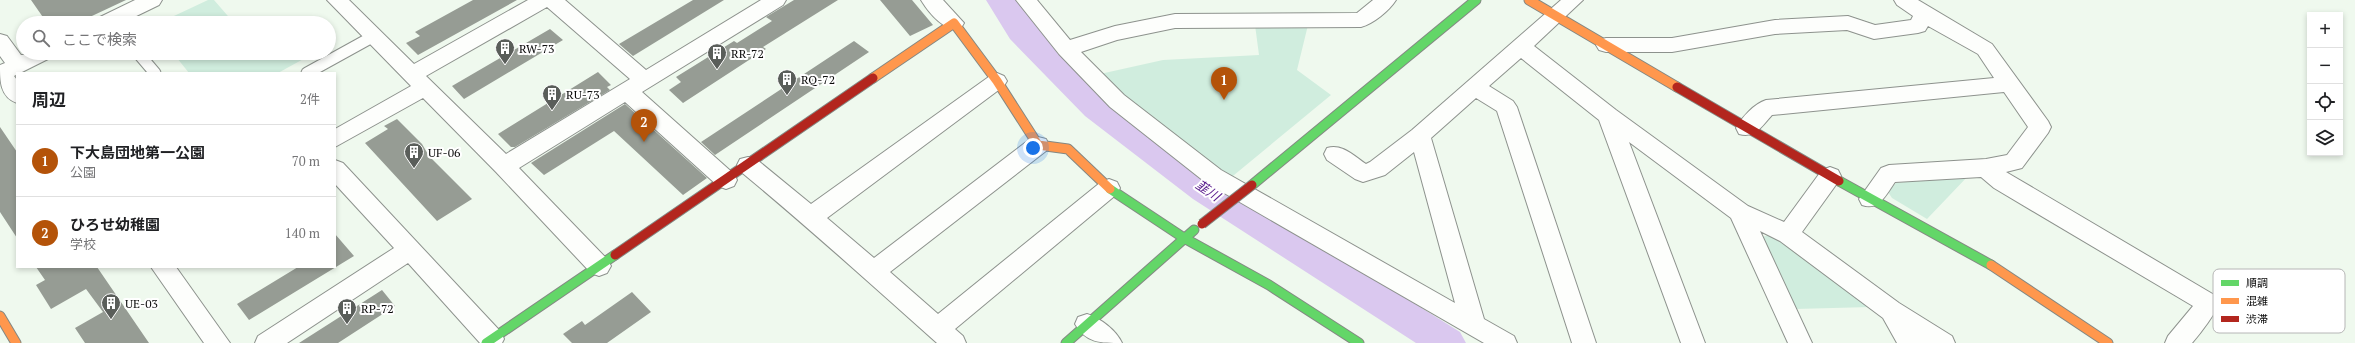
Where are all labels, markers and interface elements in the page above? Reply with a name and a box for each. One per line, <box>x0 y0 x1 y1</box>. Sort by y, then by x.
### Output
map controls <box>2307 12 2343 156</box>
button: + <box>2307 12 2343 48</box>
search box <box>16 16 336 60</box>
icon: search <box>30 27 52 49</box>
text: ここで検索 <box>62 29 137 49</box>
building icon: RW-73 <box>494 37 516 65</box>
place label: RW-73 <box>519 41 555 56</box>
building icon: RR-72 <box>706 42 728 70</box>
place label: RR-72 <box>731 46 764 61</box>
button: − <box>2307 48 2343 84</box>
pin: 1 <box>1211 67 1237 100</box>
building icon: RQ-72 <box>776 68 798 96</box>
place label: RQ-72 <box>801 72 835 87</box>
building icon: RU-73 <box>541 83 563 111</box>
button: locate <box>2307 84 2343 120</box>
place label: RU-73 <box>566 87 600 102</box>
text: 周辺 <box>32 88 66 111</box>
text: 2件 <box>300 90 320 108</box>
pin: 2 <box>631 109 657 142</box>
button: layers <box>2307 120 2343 156</box>
your location <box>1023 138 1043 158</box>
building icon: UF-06 <box>403 141 425 169</box>
text: 下大島団地第一公園 <box>70 142 205 162</box>
place label: UF-06 <box>428 145 461 160</box>
text: 1 <box>41 152 49 170</box>
text: 70 m <box>292 152 320 170</box>
text: 公園 <box>70 163 96 181</box>
water label: 韮川 <box>1192 175 1225 206</box>
text: ひろせ幼稚園 <box>70 214 160 234</box>
text: 2 <box>41 224 49 242</box>
text: 140 m <box>285 224 320 242</box>
text: 学校 <box>70 235 96 253</box>
legend <box>2213 269 2345 333</box>
text: 順調 <box>2246 276 2268 290</box>
building icon: UE-03 <box>100 292 122 320</box>
text: 混雑 <box>2246 294 2268 308</box>
place label: UE-03 <box>125 296 158 311</box>
building icon: RP-72 <box>336 297 358 325</box>
place label: RP-72 <box>361 301 394 316</box>
text: 渋滞 <box>2246 312 2268 326</box>

